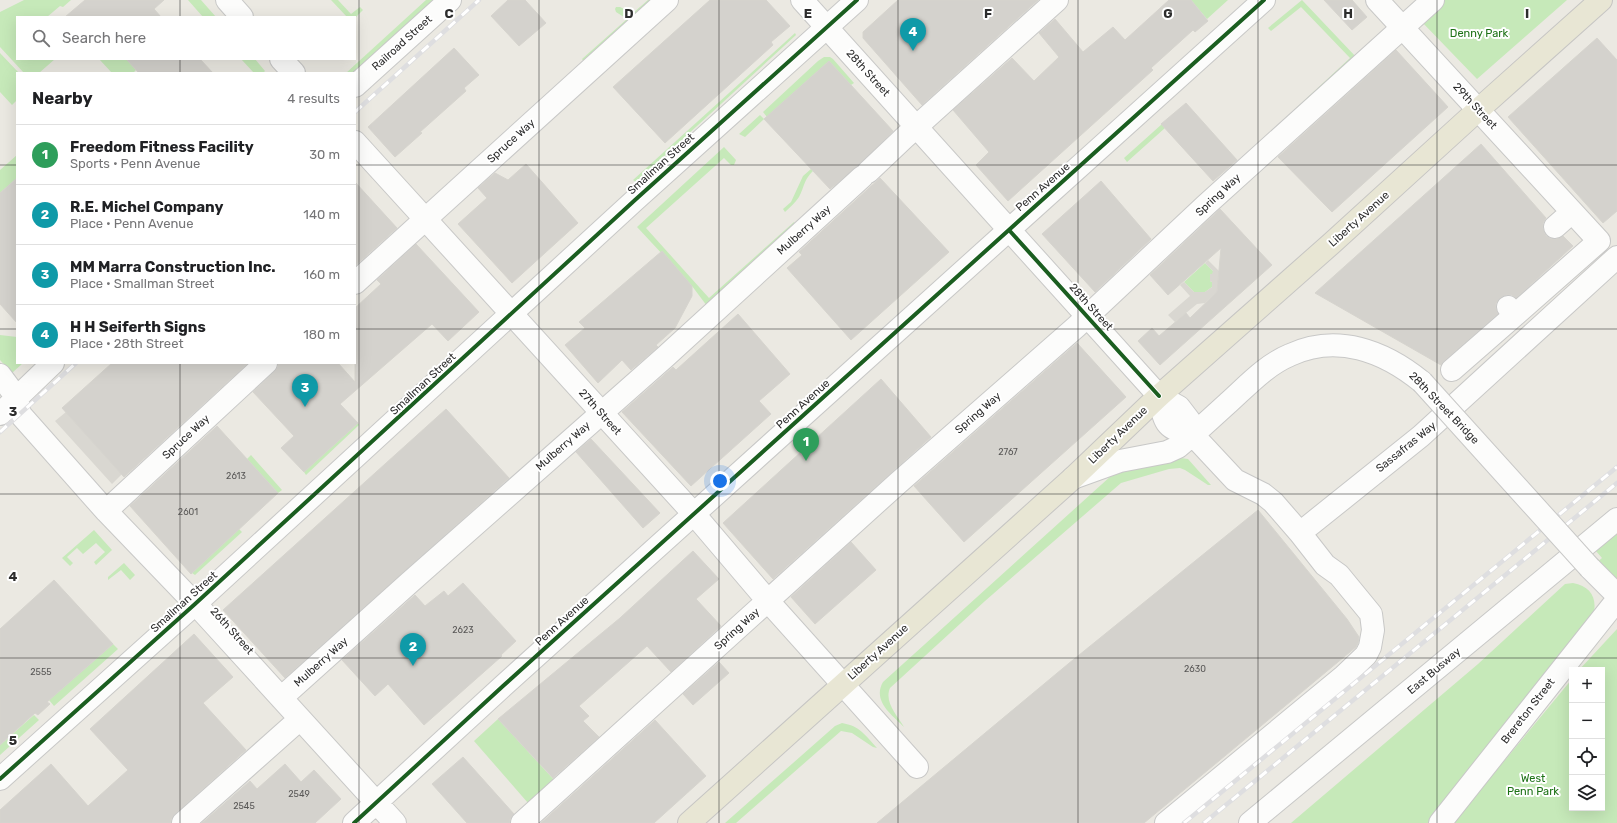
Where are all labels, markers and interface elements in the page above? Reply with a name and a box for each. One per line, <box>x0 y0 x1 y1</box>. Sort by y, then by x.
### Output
text: C <box>444 6 454 21</box>
text: D <box>624 6 634 21</box>
text: E <box>804 6 812 21</box>
text: F <box>984 6 992 21</box>
text: G <box>1163 6 1173 21</box>
text: H <box>1343 6 1353 21</box>
text: I <box>1525 6 1529 21</box>
street label: Railroad Street <box>369 12 435 73</box>
search box <box>16 16 356 60</box>
pin: 4 <box>900 18 926 51</box>
icon: search <box>30 27 52 49</box>
park label: Denny Park <box>1450 27 1508 40</box>
text: Search here <box>62 29 146 47</box>
street label: 28th Street <box>843 47 893 100</box>
street label: 29th Street <box>1450 80 1500 132</box>
text: Nearby <box>32 88 93 108</box>
text: 4 results <box>287 91 340 106</box>
street label: Spruce Way <box>485 116 537 166</box>
street label: Smallman Street <box>625 130 697 197</box>
text: Freedom Fitness Facility <box>70 138 254 156</box>
text: 1 <box>42 147 48 162</box>
text: 30 m <box>309 147 340 162</box>
text: Sports · Penn Avenue <box>70 156 200 171</box>
street label: Penn Avenue <box>1013 160 1073 214</box>
street label: Spring Way <box>1193 171 1243 219</box>
street label: Liberty Avenue <box>1326 188 1392 250</box>
text: R.E. Michel Company <box>70 198 223 216</box>
street label: Mulberry Way <box>774 202 834 258</box>
text: 2 <box>41 207 49 222</box>
text: 140 m <box>303 207 340 222</box>
text: Place · Penn Avenue <box>70 216 193 231</box>
text: MM Marra Construction Inc. <box>70 258 276 276</box>
text: 3 <box>41 267 49 282</box>
text: 160 m <box>304 267 340 282</box>
text: Place · Smallman Street <box>70 276 214 291</box>
street label: 28th Street <box>1066 281 1116 334</box>
text: H H Seiferth Signs <box>70 318 206 336</box>
text: 4 <box>41 327 49 342</box>
text: 180 m <box>303 327 340 342</box>
text: Place · 28th Street <box>70 336 183 351</box>
street label: Smallman Street <box>387 350 459 418</box>
street label: 28th Street Bridge <box>1406 369 1482 447</box>
pin: 3 <box>292 374 318 407</box>
street label: Penn Avenue <box>774 377 832 431</box>
street label: 27th Street <box>576 386 625 438</box>
street label: Spring Way <box>952 390 1004 436</box>
text: 3 <box>9 404 18 419</box>
street label: Liberty Avenue <box>1086 404 1150 466</box>
street label: Spruce Way <box>160 412 212 462</box>
street label: Mulberry Way <box>533 419 593 473</box>
street label: Sassafras Way <box>1373 419 1439 475</box>
pin: 1 <box>793 428 819 461</box>
house number: 2767 <box>998 447 1018 457</box>
house number: 2613 <box>226 471 246 481</box>
your location <box>710 471 730 491</box>
house number: 2601 <box>178 507 198 517</box>
street label: Smallman Street <box>148 568 220 635</box>
text: 4 <box>9 569 18 584</box>
street label: Penn Avenue <box>533 594 591 648</box>
street label: 26th Street <box>208 605 257 658</box>
street label: Spring Way <box>712 605 762 653</box>
street label: Liberty Avenue <box>845 621 911 683</box>
house number: 2623 <box>452 625 474 635</box>
pin: 2 <box>400 633 426 666</box>
street label: Mulberry Way <box>291 634 351 690</box>
street label: East Busway <box>1405 645 1463 697</box>
house number: 2630 <box>1184 664 1206 674</box>
house number: 2555 <box>30 667 52 677</box>
map controls <box>1569 667 1605 811</box>
button: + <box>1569 667 1605 703</box>
street label: Brereton Street <box>1498 675 1558 746</box>
button: − <box>1569 703 1605 739</box>
text: 5 <box>9 733 17 748</box>
button: locate <box>1569 739 1605 775</box>
park label: West Penn Park <box>1507 772 1559 798</box>
button: layers <box>1569 775 1605 811</box>
house number: 2549 <box>288 789 310 799</box>
house number: 2545 <box>233 801 255 811</box>

